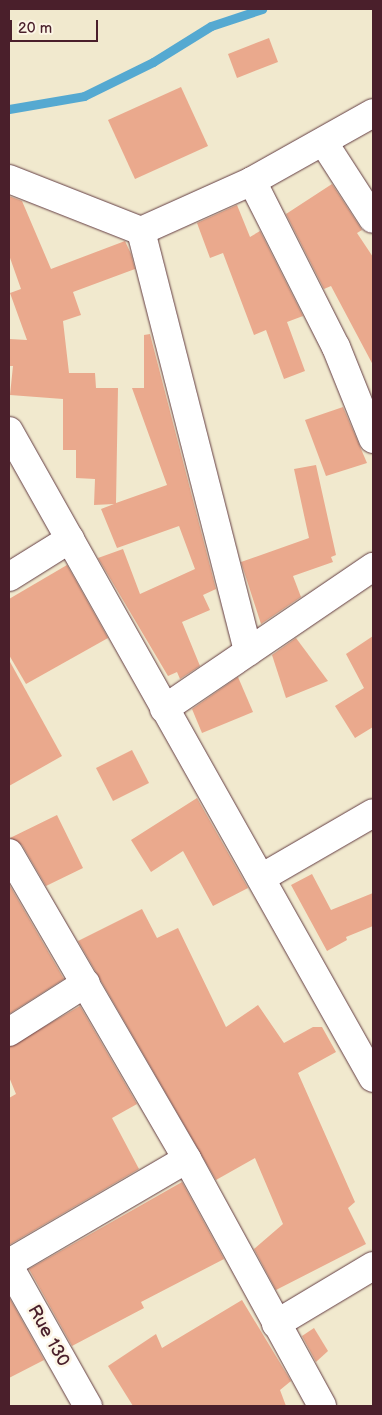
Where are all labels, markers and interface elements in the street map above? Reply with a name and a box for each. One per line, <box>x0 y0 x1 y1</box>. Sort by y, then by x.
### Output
scale bar <box>12 10 100 42</box>
text: 20 m <box>18 19 52 38</box>
street label: Rue 130 <box>22 1301 74 1371</box>

